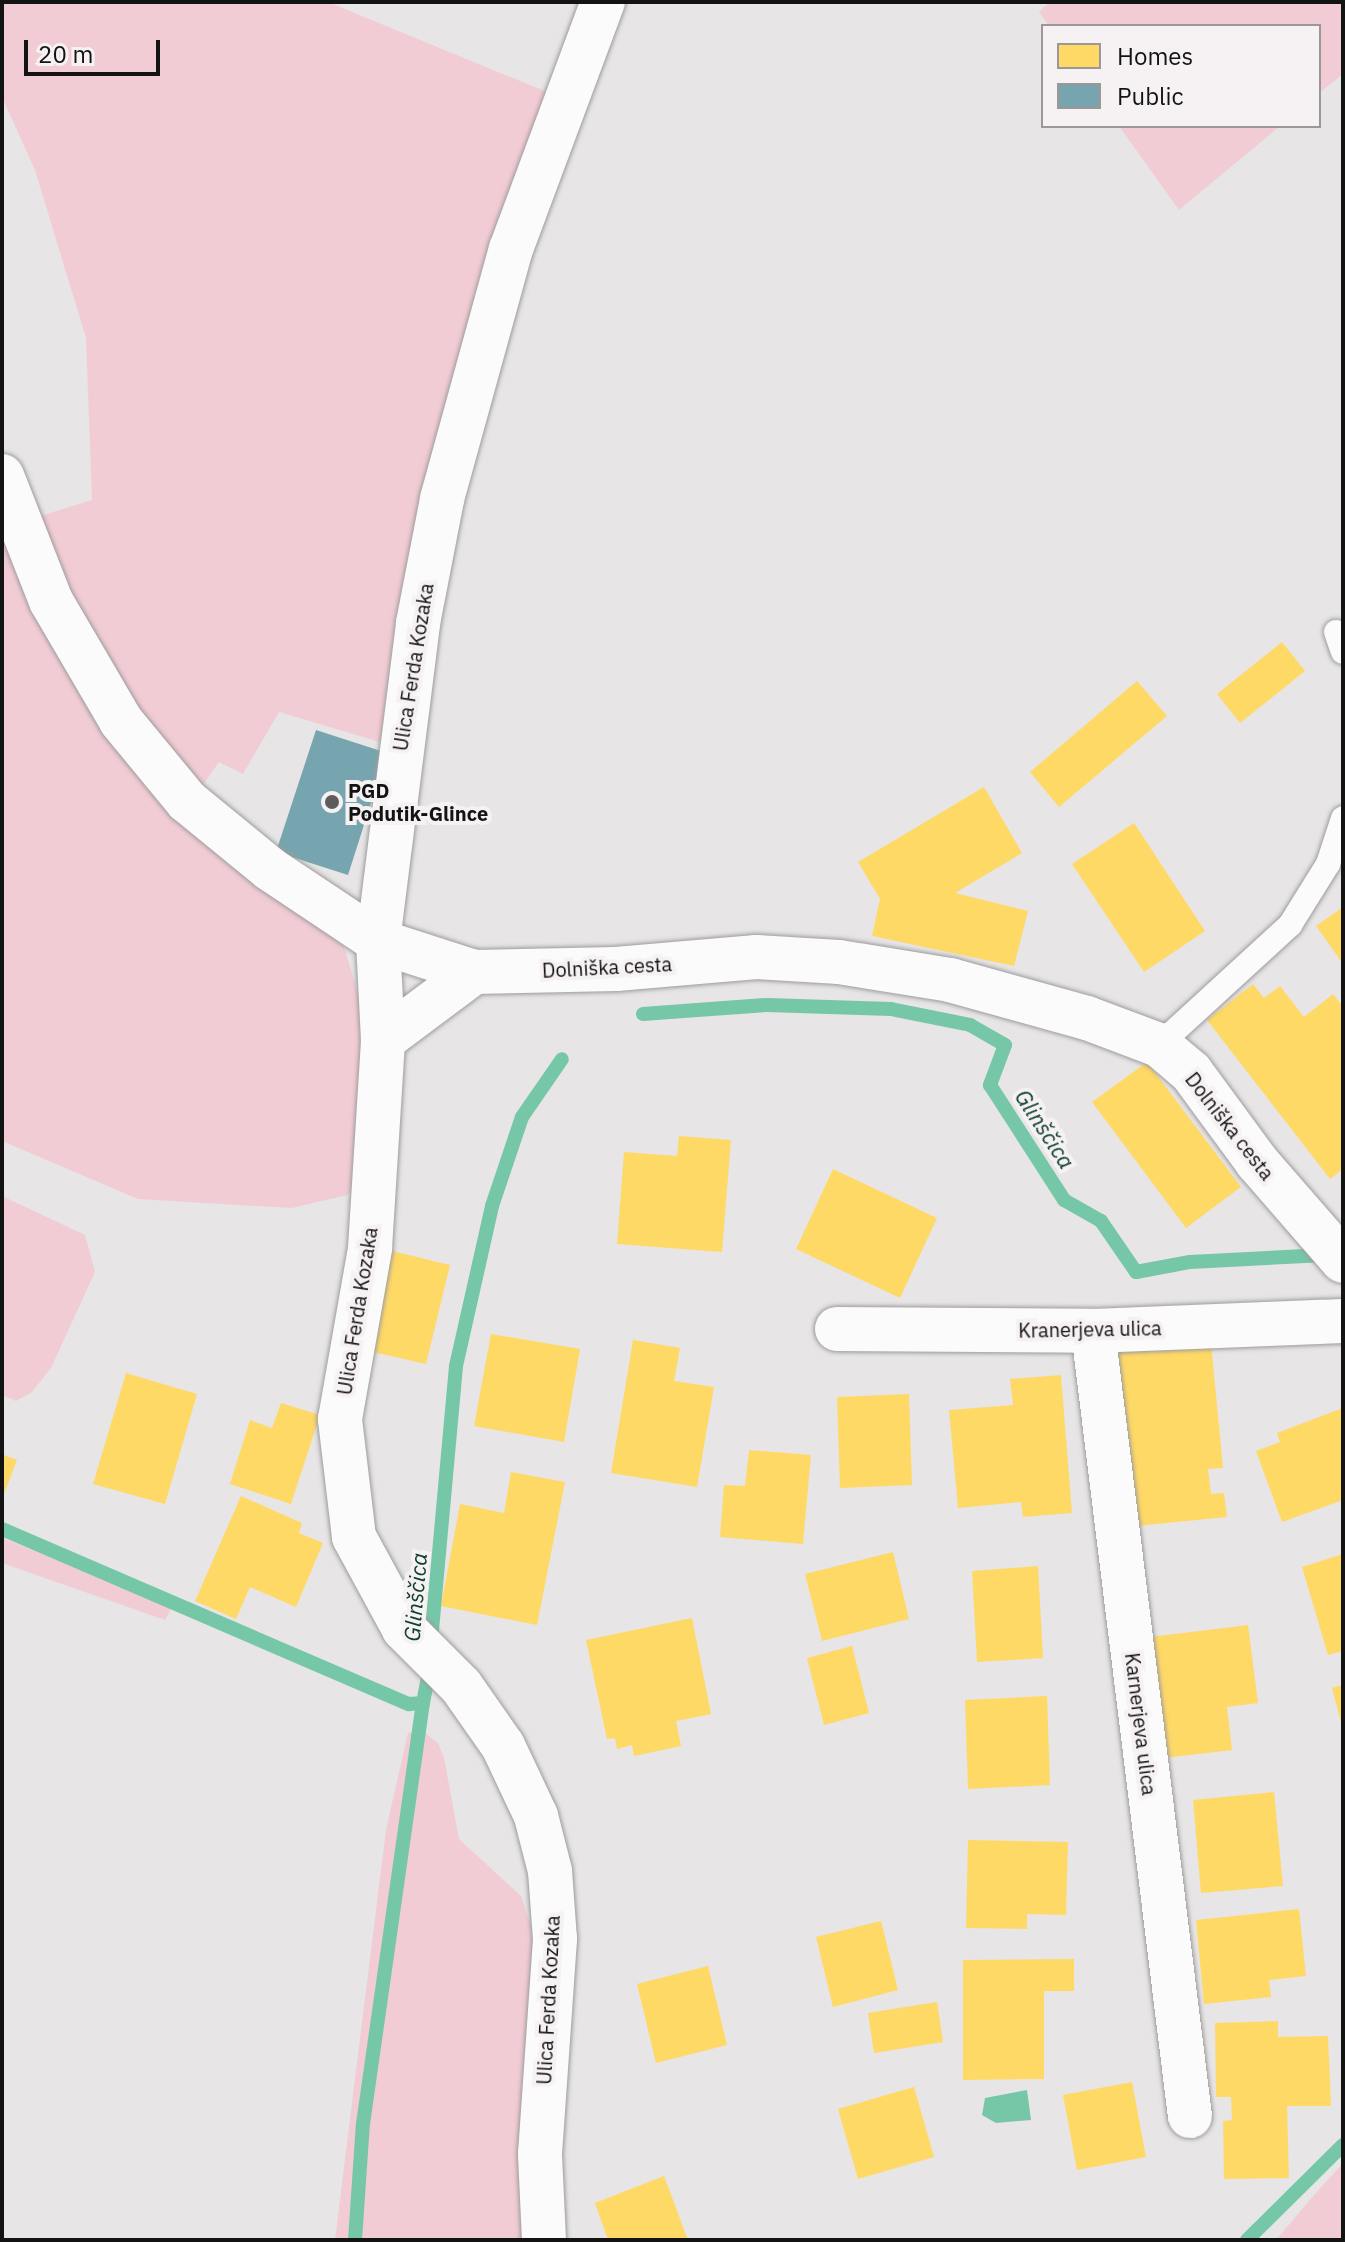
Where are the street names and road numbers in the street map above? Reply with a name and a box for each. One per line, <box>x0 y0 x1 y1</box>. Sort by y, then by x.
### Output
street label: Ulica Ferda Kozaka <box>388 581 438 753</box>
street label: Dolniška cesta <box>541 952 673 982</box>
street label: Dolniška cesta <box>1180 1067 1280 1185</box>
street label: Ulica Ferda Kozaka <box>332 1225 382 1397</box>
street label: Kranerjeva ulica <box>1018 1316 1162 1342</box>
street label: Karnerjeva ulica <box>1120 1651 1162 1797</box>
street label: Ulica Ferda Kozaka <box>532 1915 564 2085</box>

